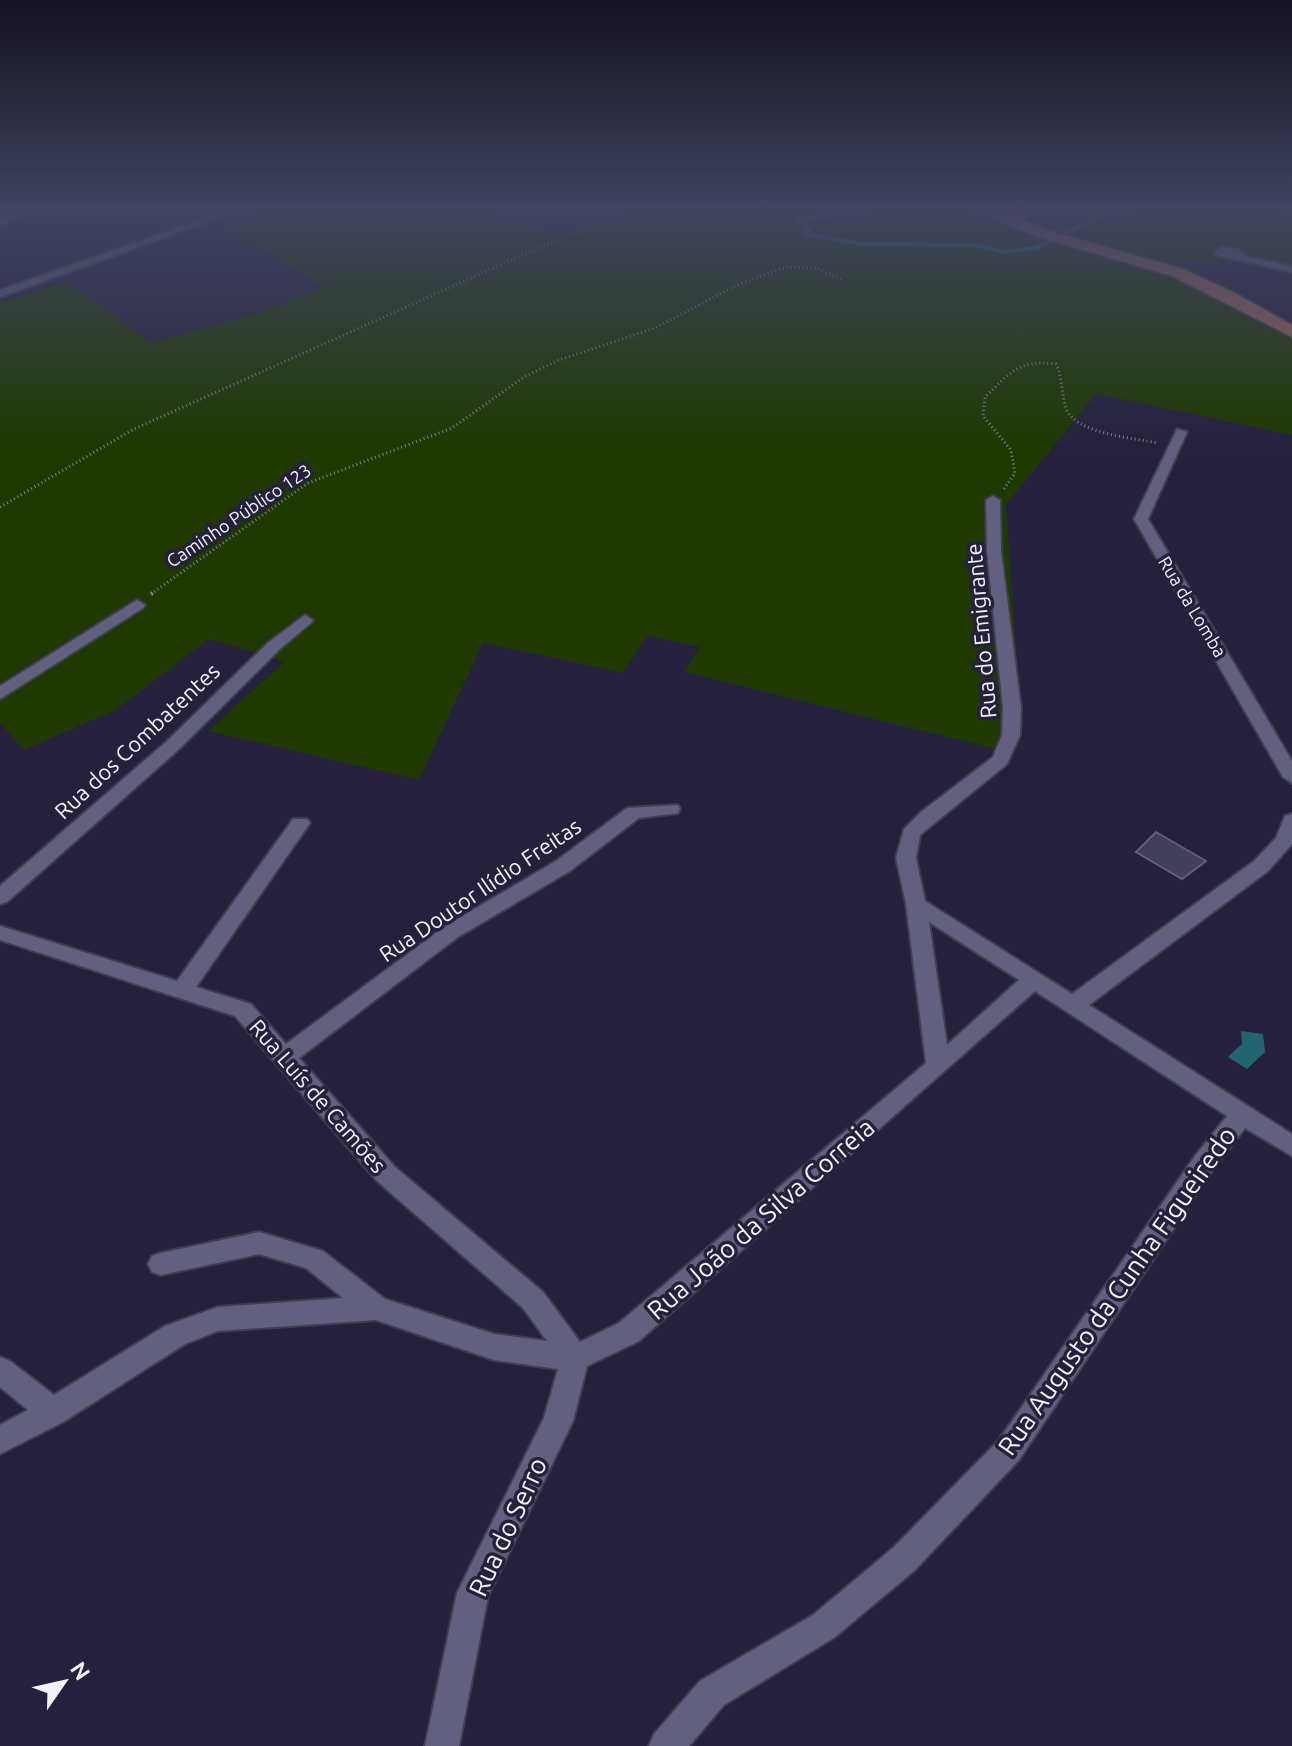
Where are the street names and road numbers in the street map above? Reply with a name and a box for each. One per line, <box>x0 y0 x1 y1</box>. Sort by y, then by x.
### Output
street label: Caminho Público 123 <box>163 459 314 571</box>
street label: Rua do Emigrante <box>960 542 1001 720</box>
street label: Rua da Lomba <box>1155 553 1231 660</box>
street label: Rua dos Combatentes <box>49 658 224 823</box>
street label: Rua Doutor Ilídio Freitas <box>374 813 585 966</box>
street label: Rua Luís de Camões <box>245 1014 392 1177</box>
street label: Rua João da Silva Correia <box>641 1112 880 1325</box>
street label: Rua Augusto da Cunha Figueiredo <box>992 1121 1241 1460</box>
street label: Rua do Serro <box>463 1453 552 1601</box>

